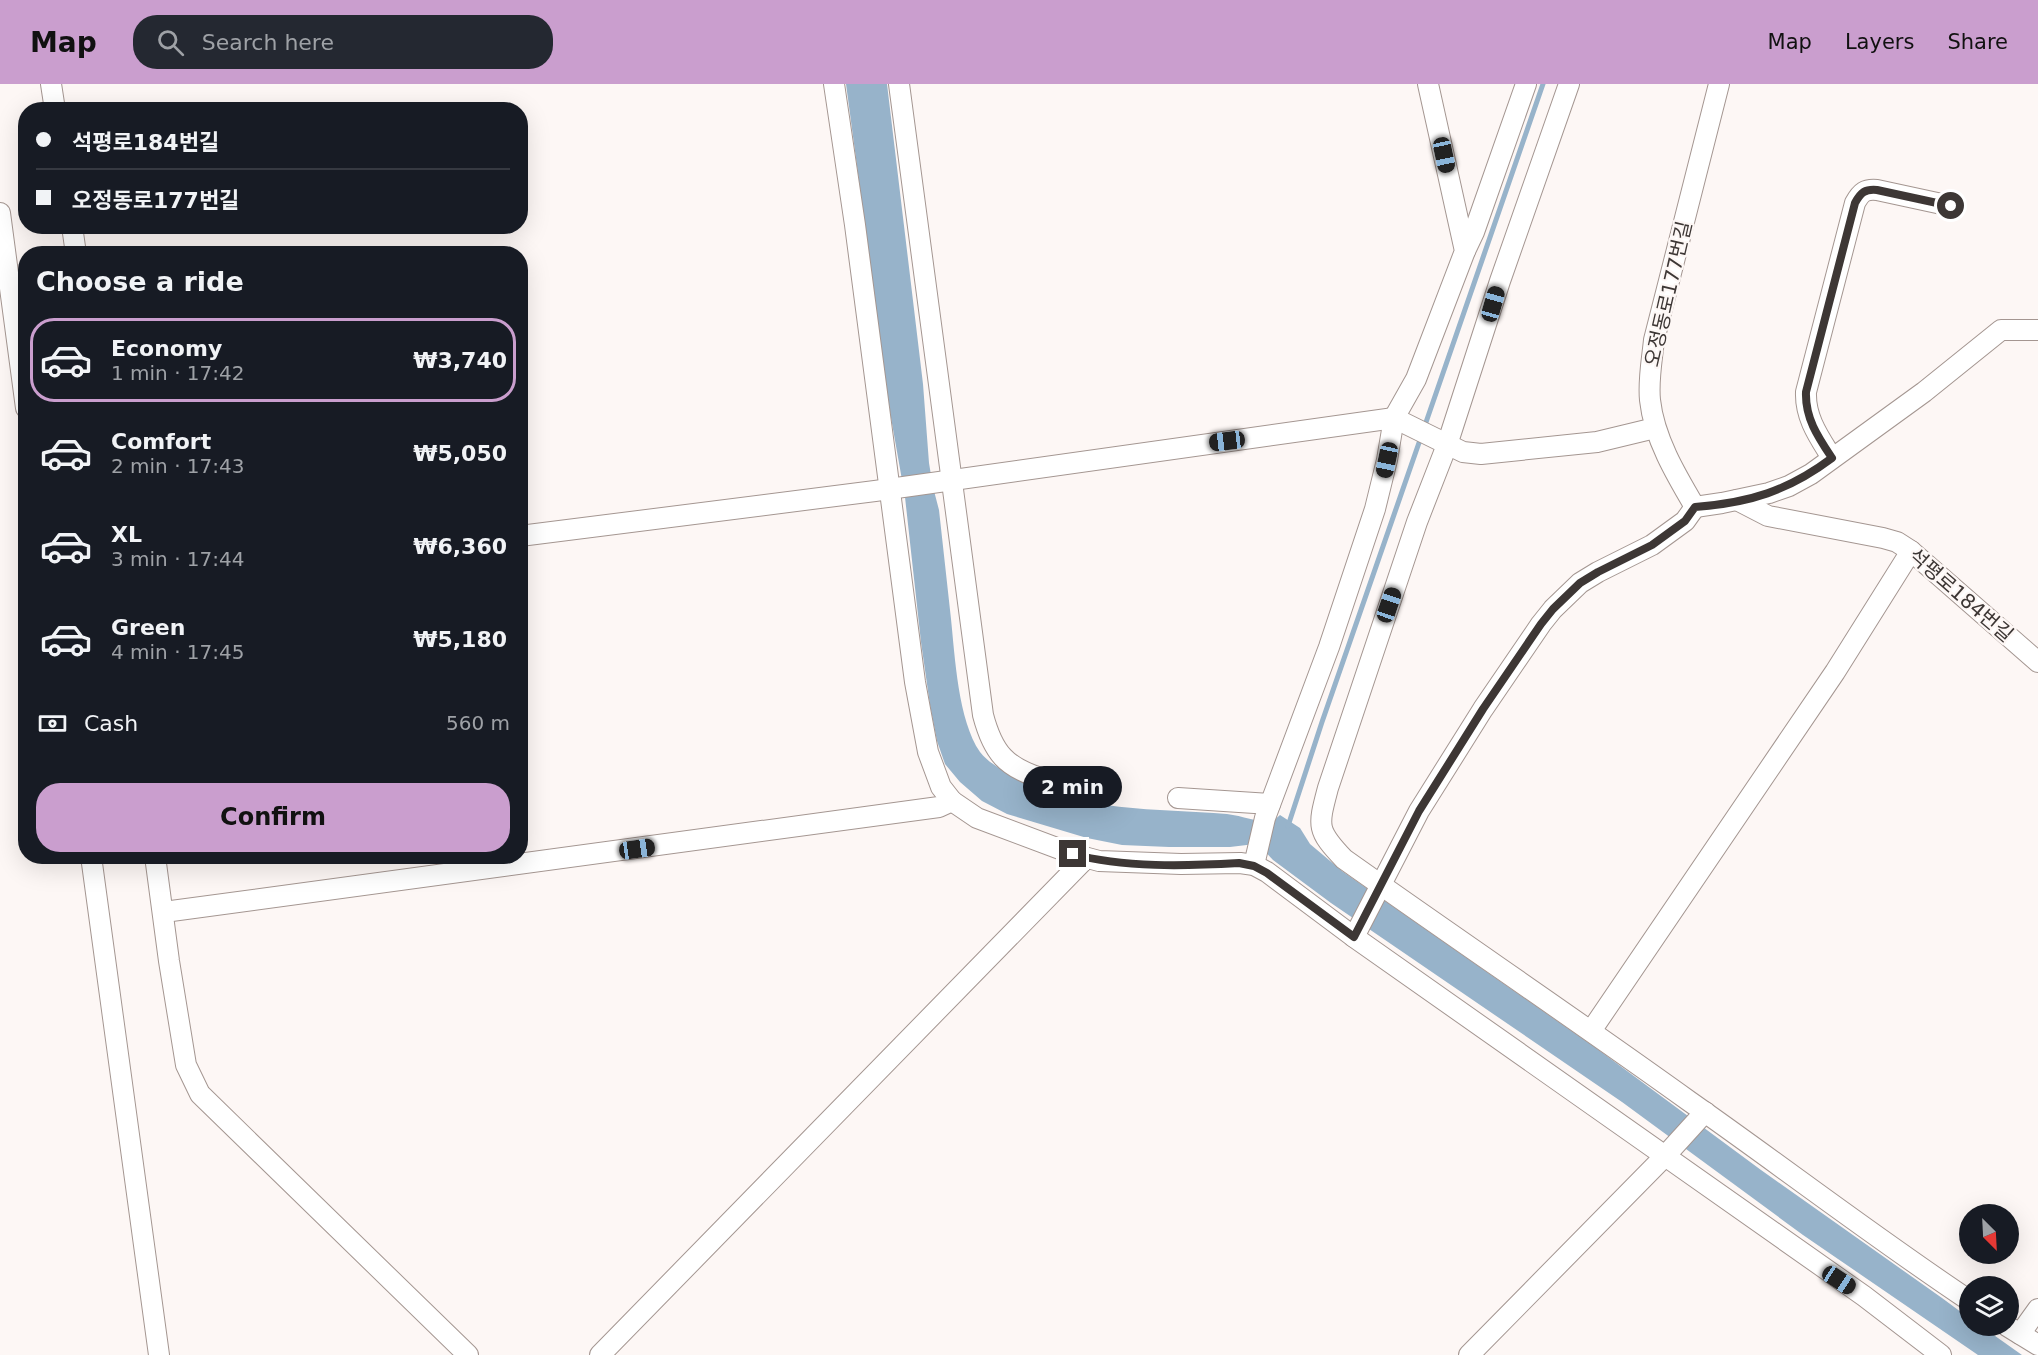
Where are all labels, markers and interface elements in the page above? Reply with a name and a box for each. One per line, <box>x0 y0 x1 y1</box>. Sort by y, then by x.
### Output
search box <box>133 15 553 69</box>
text: Map <box>30 26 97 59</box>
icon: search <box>154 26 187 59</box>
text: Search here <box>202 30 334 55</box>
text: Map <box>1768 30 1812 54</box>
text: Layers <box>1845 30 1914 54</box>
text: Share <box>1947 30 2008 54</box>
text: 석평로184번길 <box>72 130 219 155</box>
car <box>1431 136 1457 174</box>
text: 오정동로177번길 <box>72 188 239 213</box>
route start <box>1937 192 1964 219</box>
street label: 오정동로177번길 <box>1640 219 1696 369</box>
text: Choose a ride <box>36 266 244 297</box>
car <box>1479 284 1507 324</box>
icon: car <box>39 333 93 387</box>
text: Economy <box>111 336 222 361</box>
text: ₩3,740 <box>413 348 507 373</box>
text: 1 min · 17:42 <box>111 361 245 385</box>
icon: car <box>39 426 93 480</box>
text: Comfort <box>111 429 211 454</box>
car <box>1208 430 1246 452</box>
text: ₩5,050 <box>413 441 507 466</box>
car <box>1374 441 1400 479</box>
text: 2 min · 17:43 <box>111 454 245 478</box>
icon: car <box>39 519 93 573</box>
text: XL <box>111 522 142 547</box>
text: ₩6,360 <box>413 534 507 559</box>
street label: 석평로184번길 <box>1904 543 2018 647</box>
text: 3 min · 17:44 <box>111 547 245 571</box>
car <box>1375 585 1403 625</box>
icon: car <box>39 612 93 666</box>
text: Green <box>111 615 185 640</box>
text: ₩5,180 <box>413 627 507 652</box>
text: 4 min · 17:45 <box>111 640 245 664</box>
icon: cash <box>36 707 69 740</box>
text: Cash <box>84 711 138 736</box>
text: 560 m <box>446 711 510 735</box>
callout: 2 min <box>1024 767 1122 809</box>
text: 2 min <box>1041 775 1104 799</box>
button: Confirm <box>36 783 510 852</box>
car <box>618 838 656 860</box>
route end <box>1059 840 1086 867</box>
north arrow <box>1959 1204 2019 1264</box>
map controls <box>1959 1204 2019 1336</box>
car <box>1819 1263 1859 1297</box>
button: layers <box>1959 1276 2019 1336</box>

